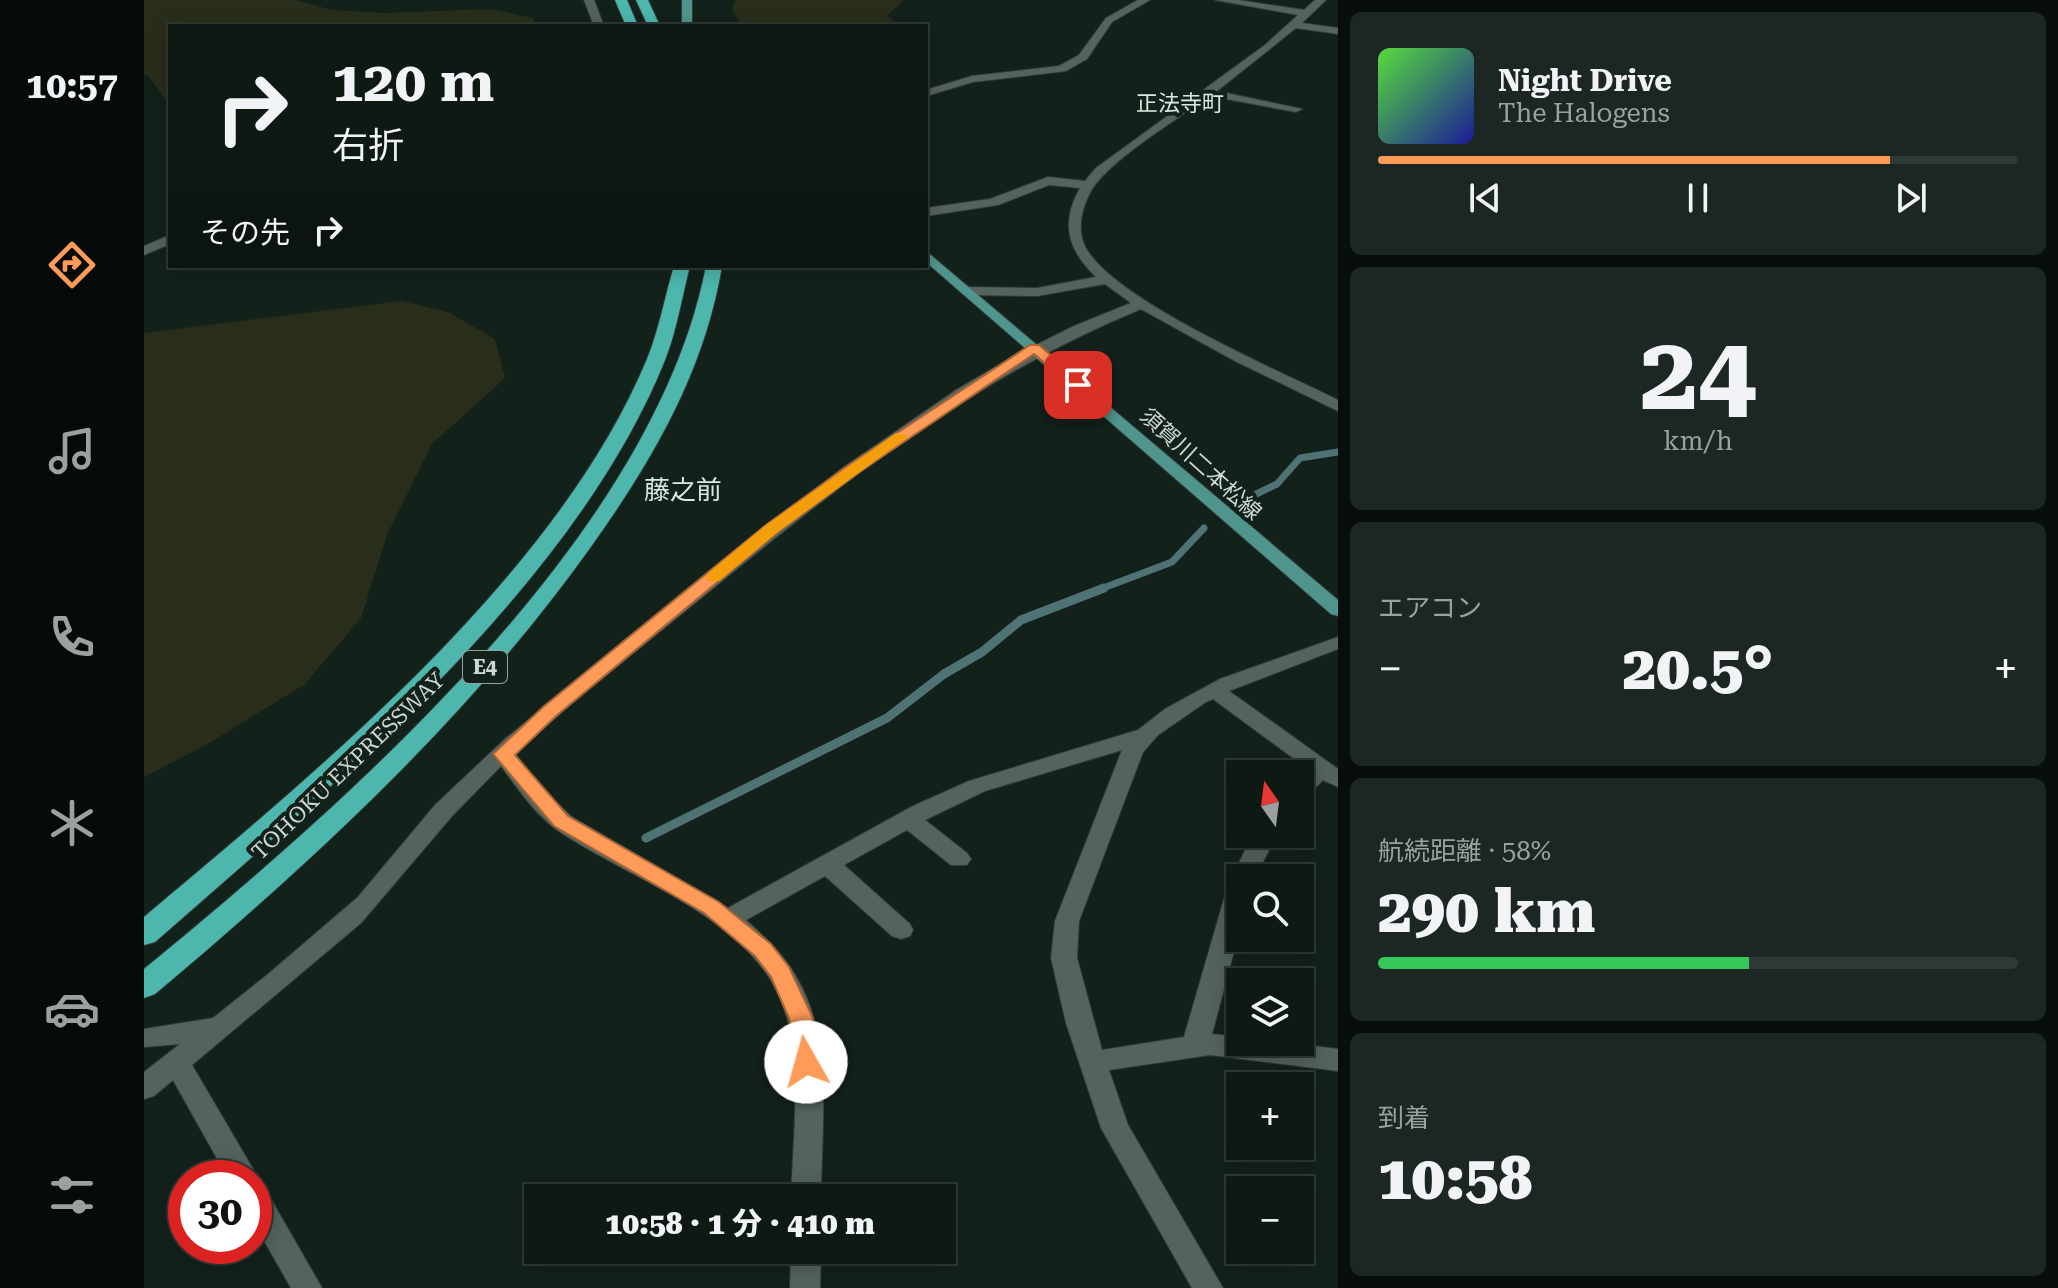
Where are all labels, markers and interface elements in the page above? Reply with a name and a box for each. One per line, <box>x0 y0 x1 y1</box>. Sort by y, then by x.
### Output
text: 120 m <box>332 49 494 115</box>
icon: right <box>200 56 304 160</box>
text: Night Drive <box>1498 63 1672 98</box>
text: 10:57 <box>26 65 118 107</box>
district label: 正法寺町 <box>1136 91 1224 116</box>
text: The Halogens <box>1498 98 1670 128</box>
text: 右折 <box>332 125 404 167</box>
icon: previous <box>1463 176 1507 220</box>
icon: pause <box>1676 176 1720 220</box>
icon: next <box>1889 176 1933 220</box>
icon: right <box>306 208 350 252</box>
text: その先 <box>200 215 290 250</box>
icon: directions <box>44 237 100 293</box>
text: 24 <box>1640 313 1756 434</box>
pin <box>1044 351 1112 419</box>
icon: arrive <box>1056 363 1100 407</box>
street label: 須賀川二本松線 <box>1135 403 1267 525</box>
icon: music <box>44 423 100 479</box>
text: km/h <box>1663 426 1733 456</box>
district label: 藤之前 <box>644 475 722 505</box>
text: エアコン <box>1378 593 1482 623</box>
icon: phone <box>44 609 100 665</box>
text: 20.5° <box>1623 633 1773 704</box>
text: − <box>1378 643 1403 695</box>
text: + <box>1993 643 2018 695</box>
road number: E4 <box>463 651 507 683</box>
street label: TOHOKU EXPRESSWAY <box>247 667 449 865</box>
north arrow <box>1226 760 1314 848</box>
map controls <box>1226 760 1314 1264</box>
icon: climate <box>44 795 100 851</box>
text: 航続距離 · 58% <box>1378 836 1551 866</box>
button: search <box>1226 864 1314 952</box>
text: 290 km <box>1378 876 1595 947</box>
button: layers <box>1226 968 1314 1056</box>
icon: car <box>44 981 100 1037</box>
position arrow <box>764 1020 848 1104</box>
button: + <box>1226 1072 1314 1160</box>
text: 到着 <box>1378 1103 1430 1133</box>
text: 10:58 <box>1378 1143 1532 1214</box>
speed limit sign: 30 <box>168 1160 272 1264</box>
icon: filters <box>44 1167 100 1223</box>
button: − <box>1226 1176 1314 1264</box>
text: 10:58 · 1 分 · 410 m <box>605 1206 875 1241</box>

